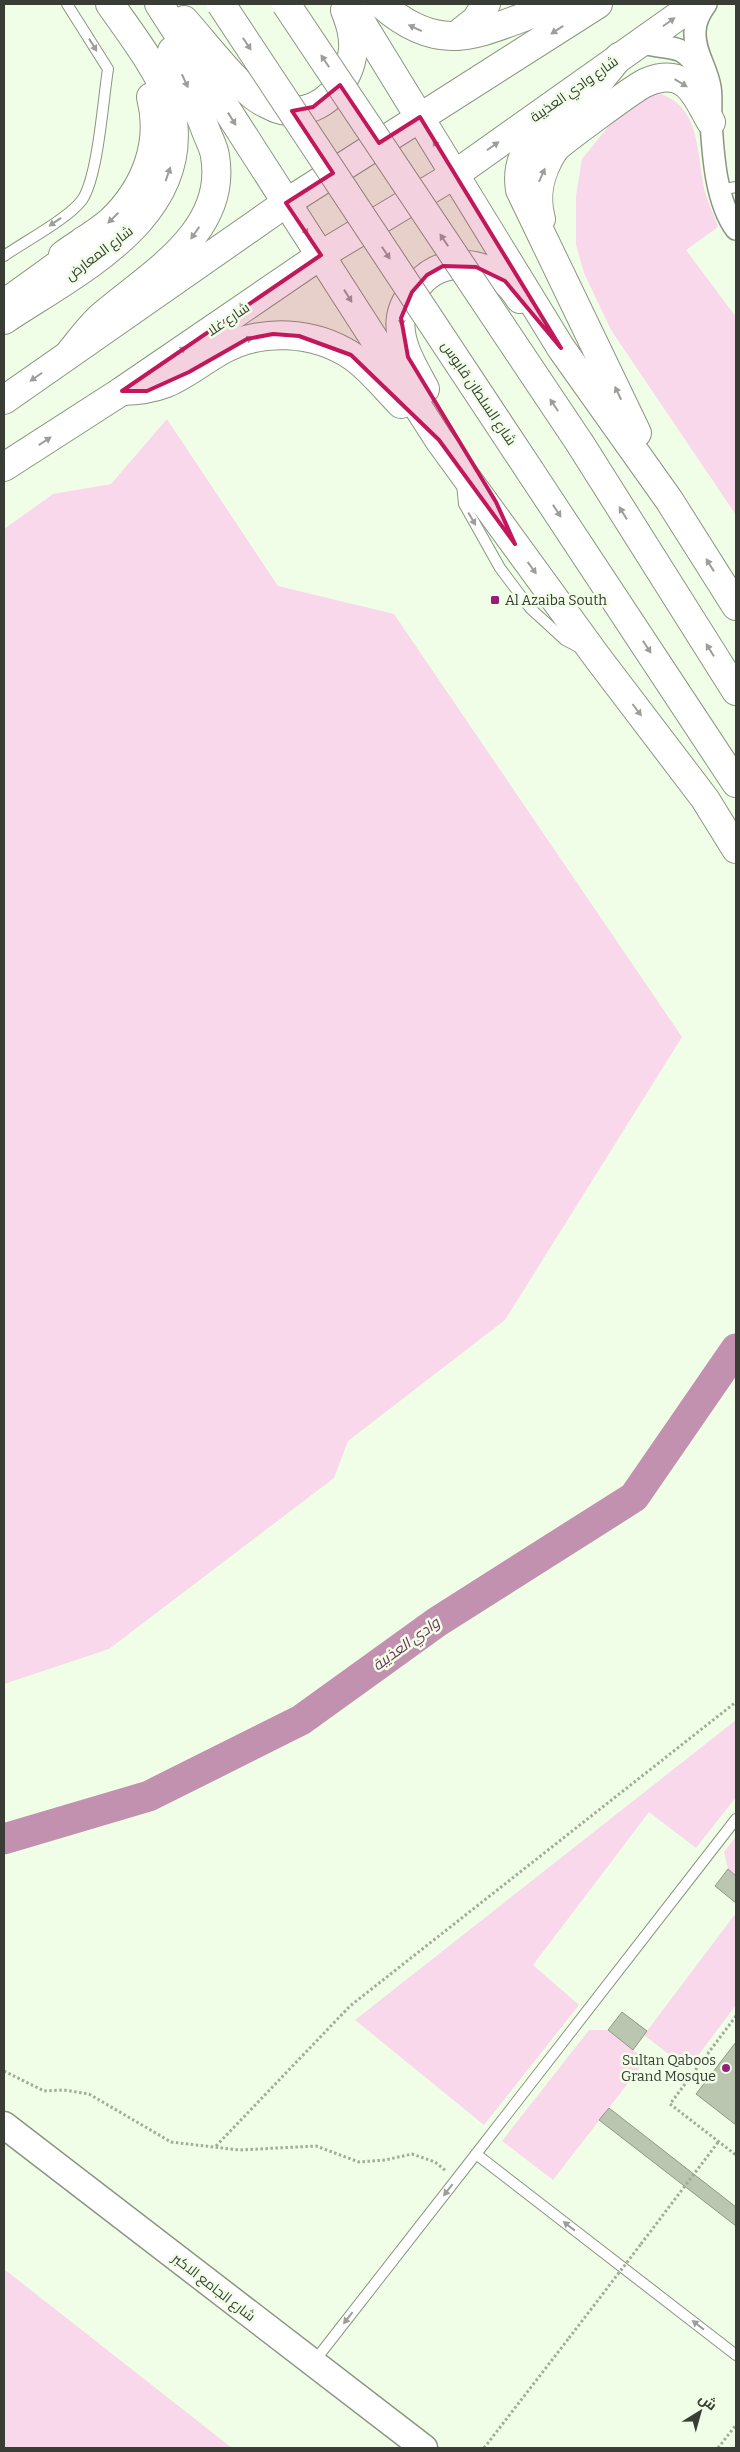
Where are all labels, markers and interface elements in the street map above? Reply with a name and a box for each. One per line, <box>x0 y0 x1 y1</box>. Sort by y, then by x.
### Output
one-way arrow <box>662 17 676 27</box>
one-way arrow <box>408 24 422 32</box>
one-way arrow <box>550 25 563 35</box>
one-way arrow <box>88 38 97 52</box>
one-way arrow <box>243 38 252 51</box>
street label: شارع وادي العذيبة <box>527 53 623 128</box>
one-way arrow <box>320 55 330 68</box>
one-way arrow <box>181 73 190 88</box>
one-way arrow <box>674 79 688 88</box>
one-way arrow <box>227 112 236 125</box>
one-way arrow <box>432 139 441 152</box>
one-way arrow <box>487 141 500 151</box>
one-way arrow <box>165 167 172 182</box>
one-way arrow <box>538 168 546 182</box>
one-way arrow <box>107 212 119 224</box>
one-way arrow <box>48 217 61 226</box>
street label: شارع المعارض <box>62 222 137 284</box>
one-way arrow <box>299 222 308 236</box>
one-way arrow <box>190 226 200 240</box>
one-way arrow <box>439 234 449 247</box>
one-way arrow <box>381 246 391 259</box>
one-way arrow <box>343 290 352 303</box>
street label: شارع غلا <box>204 299 253 340</box>
one-way arrow <box>398 312 406 328</box>
one-way arrow <box>238 336 253 343</box>
street label: شارع السلطان قابوس <box>437 338 520 449</box>
one-way arrow <box>173 346 187 356</box>
one-way arrow <box>29 372 43 382</box>
one-way arrow <box>614 386 622 400</box>
one-way arrow <box>549 398 558 411</box>
one-way arrow <box>38 437 52 446</box>
one-way arrow <box>552 505 562 518</box>
one-way arrow <box>619 506 628 519</box>
one-way arrow <box>468 512 477 526</box>
one-way arrow <box>705 559 715 572</box>
one-way arrow <box>527 561 537 575</box>
place label: Al Azaiba South <box>505 592 607 609</box>
marker: Al Azaiba South <box>489 594 501 606</box>
one-way arrow <box>642 640 652 654</box>
one-way arrow <box>705 643 715 656</box>
one-way arrow <box>632 703 642 717</box>
water label: وادي العذيبة <box>369 1613 446 1677</box>
place label: Sultan Qaboos Grand Mosque <box>621 2052 716 2085</box>
marker: Sultan Qaboos Grand Mosque <box>720 2062 732 2074</box>
one-way arrow <box>443 2183 453 2197</box>
one-way arrow <box>562 2221 576 2231</box>
street label: شارع الجامع الاكبر <box>168 2249 259 2325</box>
one-way arrow <box>343 2311 353 2325</box>
one-way arrow <box>691 2320 705 2330</box>
north arrow <box>675 2387 725 2437</box>
text: ش <box>695 2390 720 2414</box>

